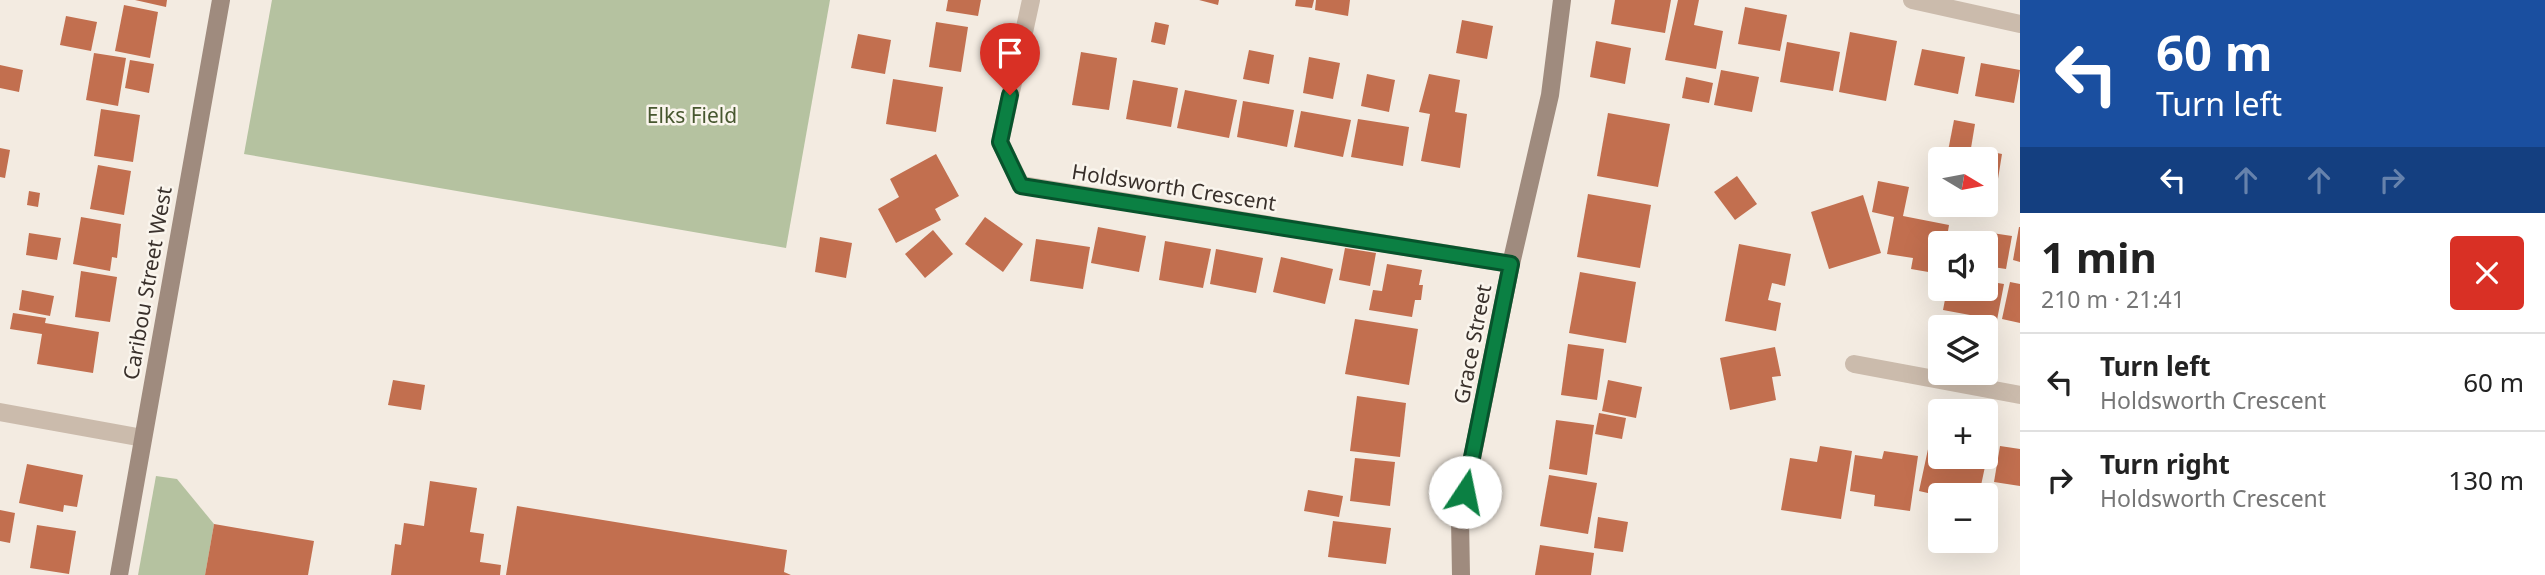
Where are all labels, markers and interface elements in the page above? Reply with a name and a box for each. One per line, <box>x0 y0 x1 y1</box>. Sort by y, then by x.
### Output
text: 60 m <box>2156 19 2273 85</box>
pin <box>980 23 1040 95</box>
icon: left <box>2041 28 2132 119</box>
icon: arrive <box>991 34 1029 72</box>
text: Turn left <box>2156 82 2282 125</box>
park label: Elks Field <box>647 101 737 129</box>
north arrow <box>1928 147 1998 217</box>
map controls <box>1928 147 1998 553</box>
street label: Holdsworth Crescent <box>1070 157 1279 217</box>
icon: left <box>2154 161 2192 199</box>
icon: ahead <box>2227 161 2265 199</box>
icon: ahead <box>2300 161 2338 199</box>
icon: right <box>2373 161 2411 199</box>
street label: Caribou Street West <box>116 184 178 382</box>
text: 1 min <box>2041 228 2157 285</box>
button: sound <box>1928 231 1998 301</box>
button: close <box>2450 236 2524 310</box>
street label: Grace Street <box>1447 281 1497 406</box>
text: 210 m · 21:41 <box>2041 283 2185 315</box>
button: layers <box>1928 315 1998 385</box>
text: Turn left <box>2100 348 2211 384</box>
icon: left <box>2041 363 2079 401</box>
text: 60 m <box>2463 364 2524 400</box>
text: Holdsworth Crescent <box>2100 384 2326 416</box>
button: + <box>1928 399 1998 469</box>
text: Turn right <box>2100 446 2230 482</box>
position arrow <box>1428 455 1502 529</box>
icon: right <box>2041 461 2079 499</box>
text: 130 m <box>2448 462 2524 498</box>
text: Holdsworth Crescent <box>2100 482 2326 514</box>
button: − <box>1928 483 1998 553</box>

